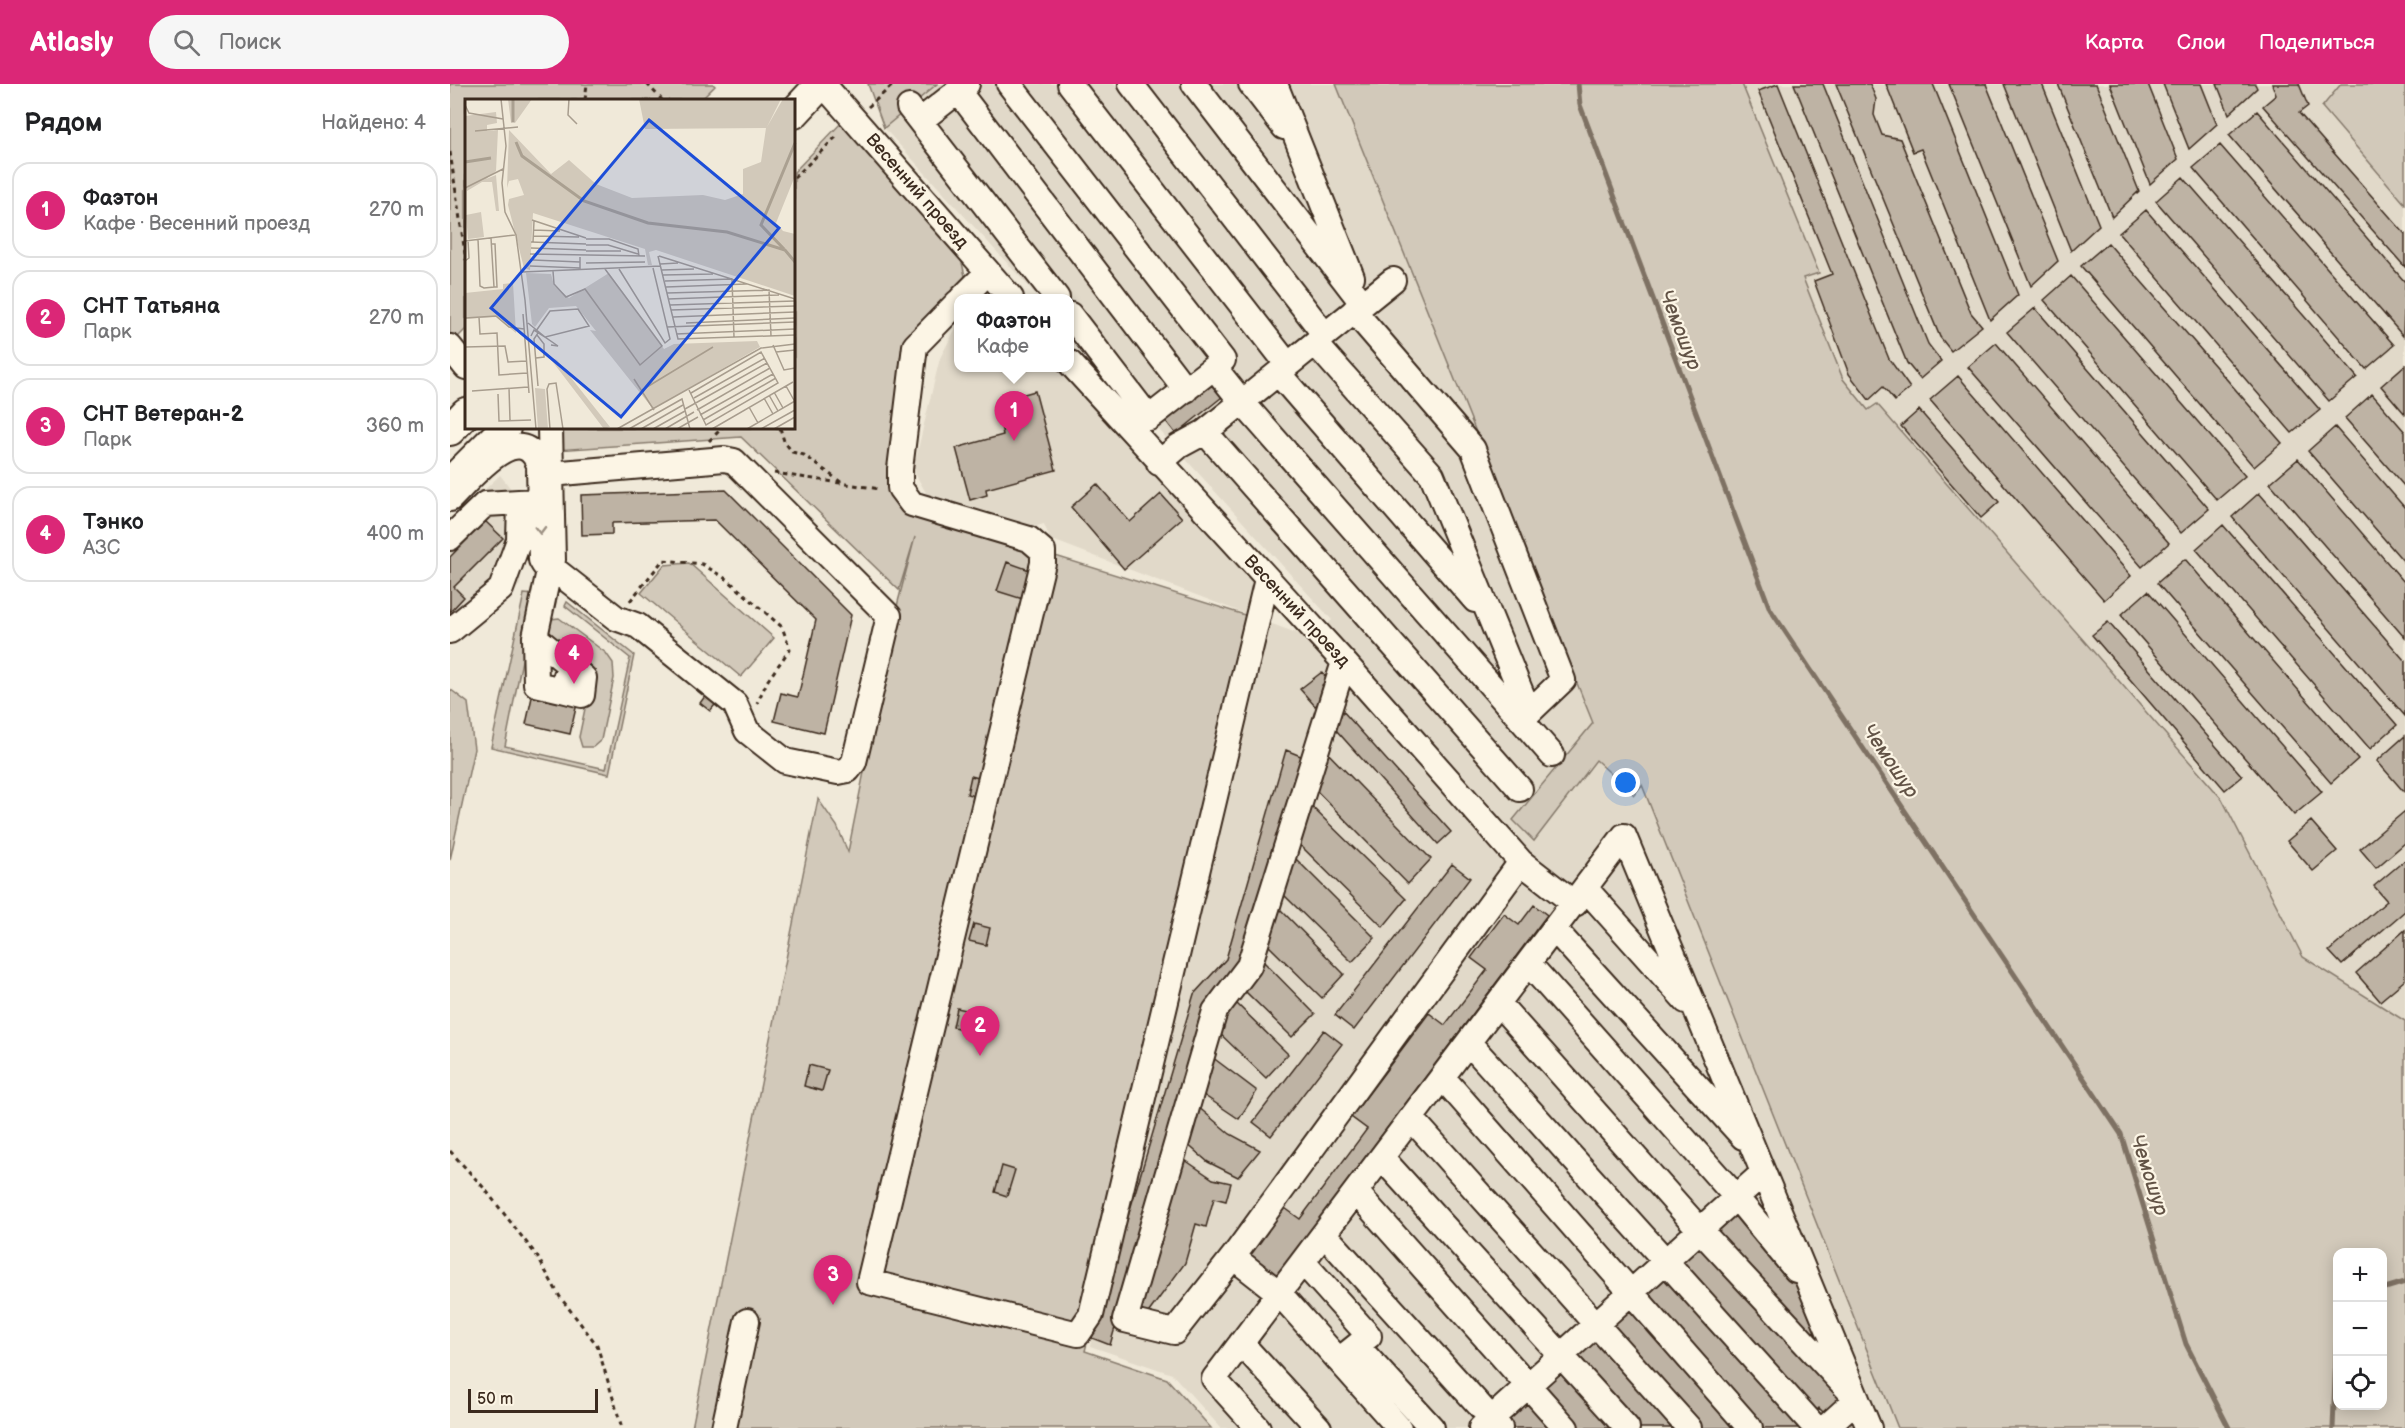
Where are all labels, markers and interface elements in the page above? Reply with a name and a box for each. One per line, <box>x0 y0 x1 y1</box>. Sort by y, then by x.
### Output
search box <box>149 15 569 69</box>
text: Atlasly <box>30 26 113 59</box>
icon: search <box>170 26 203 59</box>
text: Поиск <box>218 29 281 56</box>
text: Карта <box>2085 30 2144 55</box>
text: Слои <box>2177 30 2226 55</box>
text: Поделиться <box>2259 30 2375 55</box>
inset map <box>465 99 795 429</box>
text: Рядом <box>24 108 102 139</box>
text: Найдено: 4 <box>321 111 426 135</box>
street label: Весенний проезд <box>861 129 973 253</box>
text: Фаэтон <box>83 185 158 212</box>
text: 1 <box>41 198 50 222</box>
text: 270 m <box>369 198 424 222</box>
text: Кафе · Весенний проезд <box>83 212 310 236</box>
water label: Чемошур <box>1654 286 1706 374</box>
text: СНТ Татьяна <box>83 293 220 320</box>
popup <box>954 294 1074 372</box>
text: 2 <box>40 306 51 330</box>
text: 270 m <box>369 306 424 330</box>
text: Фаэтон <box>976 308 1052 335</box>
text: Парк <box>83 320 132 344</box>
text: Кафе <box>976 335 1029 359</box>
pin: 1 <box>994 392 1034 441</box>
text: СНТ Ветеран-2 <box>83 401 244 428</box>
text: 3 <box>40 414 51 438</box>
text: 360 m <box>366 414 424 438</box>
text: Парк <box>83 428 132 452</box>
text: Тэнко <box>83 509 144 536</box>
text: 4 <box>40 522 51 546</box>
text: 400 m <box>366 522 424 546</box>
one-way arrow <box>534 526 546 535</box>
text: АЗС <box>83 536 120 560</box>
street label: Весенний проезд <box>1240 551 1354 671</box>
pin: 4 <box>554 634 594 684</box>
water label: Чемошур <box>1857 719 1923 803</box>
your location <box>1611 768 1640 797</box>
pin: 2 <box>960 1006 1000 1056</box>
water label: Чемошур <box>2125 1131 2173 1219</box>
map controls <box>2333 1248 2387 1410</box>
button: + <box>2333 1248 2387 1302</box>
pin: 3 <box>814 1256 853 1305</box>
button: − <box>2333 1302 2387 1356</box>
button: locate <box>2333 1356 2387 1410</box>
scale bar <box>468 1386 598 1414</box>
text: 50 m <box>477 1390 513 1409</box>

